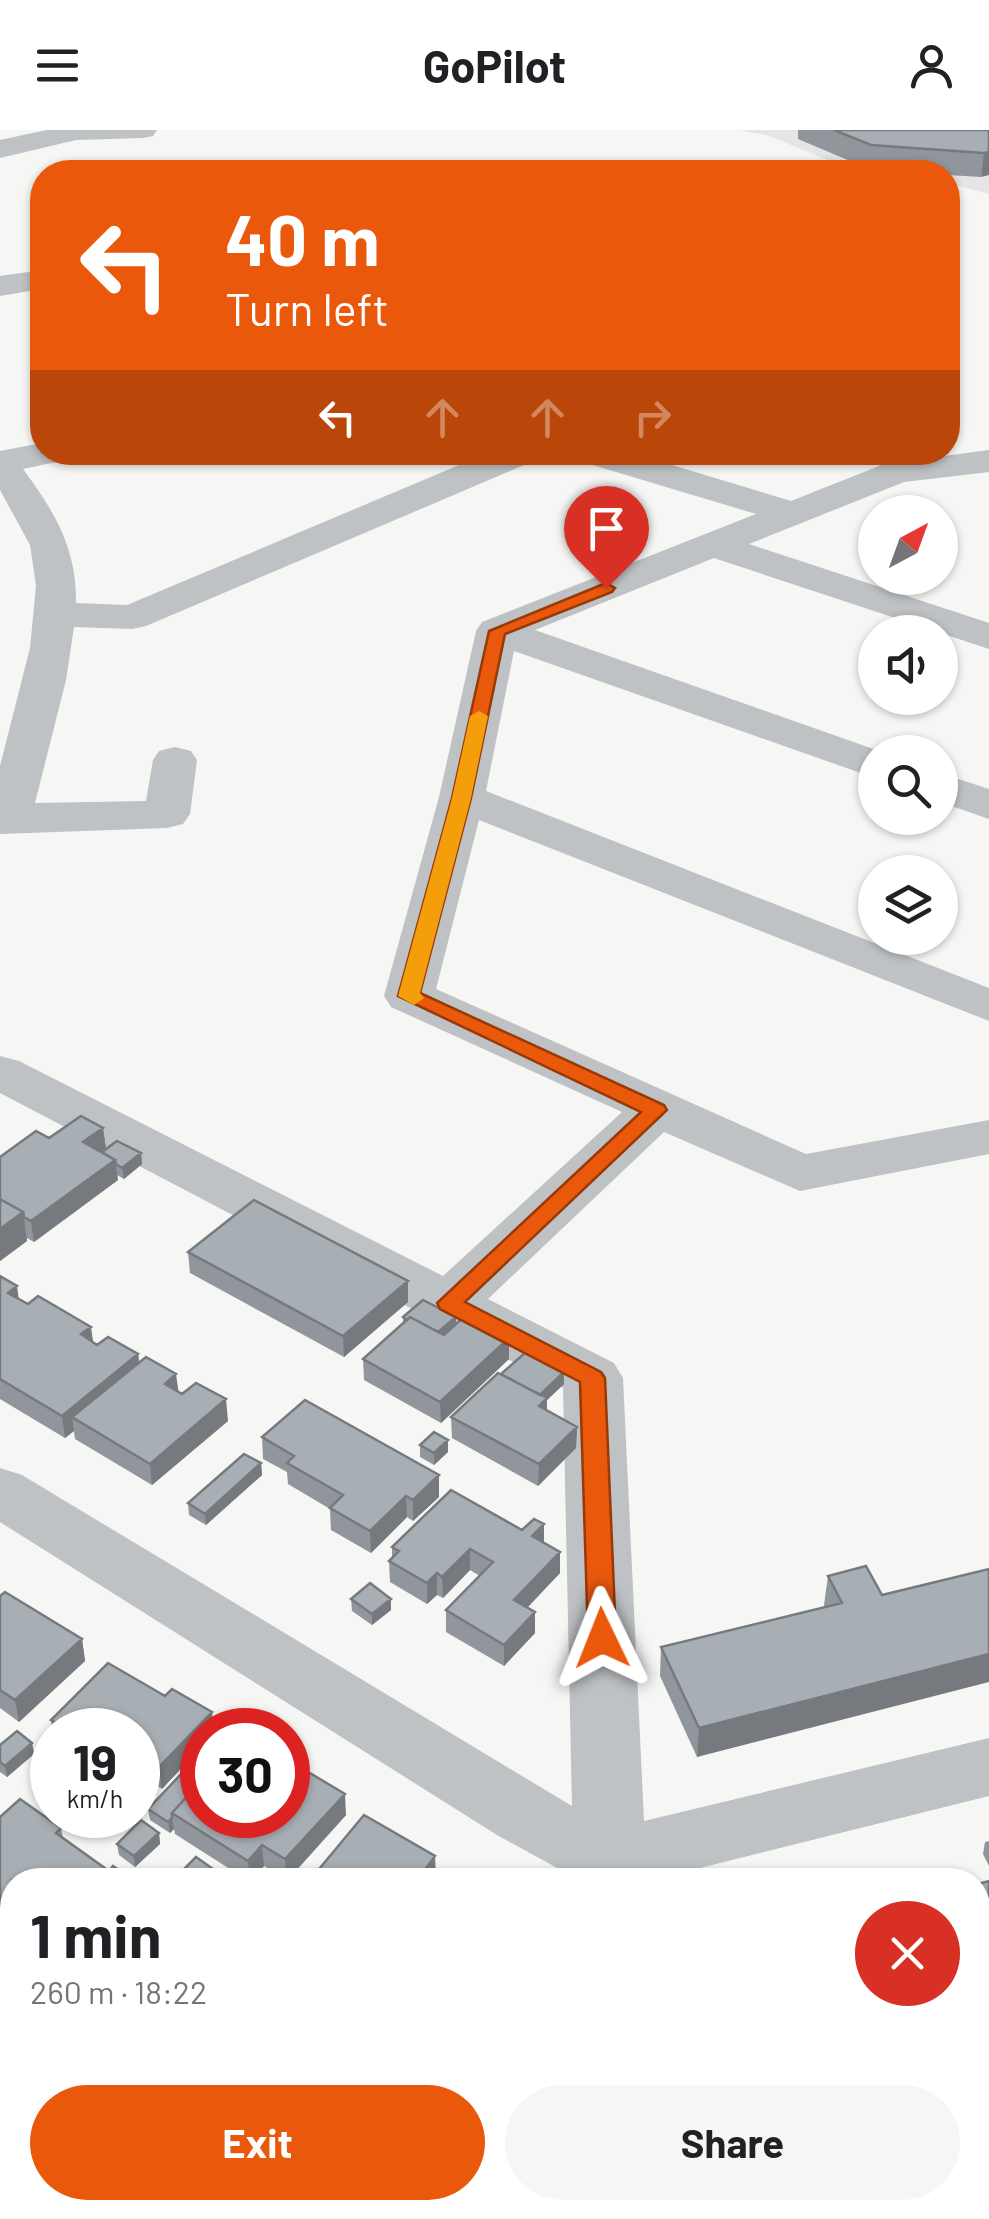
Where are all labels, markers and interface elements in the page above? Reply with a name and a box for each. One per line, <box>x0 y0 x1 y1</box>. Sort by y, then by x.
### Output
icon: menu <box>30 38 85 93</box>
text: GoPilot <box>423 38 566 92</box>
icon: person <box>904 38 959 93</box>
text: 40 m <box>225 196 380 280</box>
icon: left <box>60 200 190 330</box>
text: Turn left <box>225 281 389 335</box>
icon: left <box>310 390 365 445</box>
icon: ahead <box>415 390 470 445</box>
icon: ahead <box>520 390 575 445</box>
icon: right <box>625 390 680 445</box>
pin <box>564 486 649 589</box>
north arrow <box>858 495 958 595</box>
map controls <box>858 495 958 955</box>
icon: arrive <box>579 501 634 556</box>
button: sound <box>858 615 958 715</box>
button: search <box>858 735 958 835</box>
button: layers <box>858 855 958 955</box>
position arrow <box>550 1586 654 1690</box>
speed limit sign: 30 <box>180 1708 310 1838</box>
text: 19 <box>73 1731 117 1791</box>
text: km/h <box>67 1783 123 1813</box>
text: 1 min <box>30 1898 161 1970</box>
button: close <box>855 1901 960 2006</box>
text: 260 m · 18:22 <box>30 1972 207 2010</box>
button: Exit <box>30 2085 485 2200</box>
button: Share <box>505 2085 960 2200</box>

